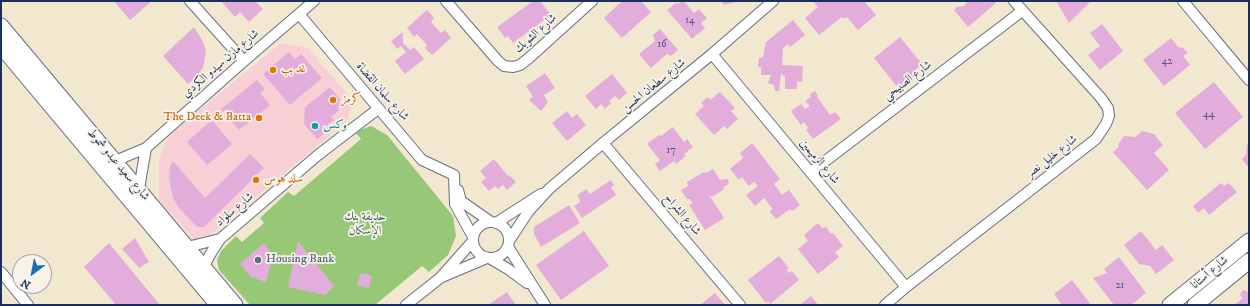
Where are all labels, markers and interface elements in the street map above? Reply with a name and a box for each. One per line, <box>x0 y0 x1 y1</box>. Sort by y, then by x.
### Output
street label: شارع الشوبك <box>512 11 560 57</box>
house number: 14 <box>685 15 695 27</box>
street label: شارع مازن سيدو الكردي <box>180 27 262 101</box>
house number: 16 <box>658 39 666 51</box>
street label: شارع سطعان الحسن <box>619 56 689 116</box>
house number: 42 <box>1162 56 1172 68</box>
street label: شارع الصبيحي <box>881 58 935 104</box>
street label: شارع سلمان القضاة <box>353 60 411 124</box>
place label: غد بب <box>281 63 306 77</box>
marker: غد بب <box>268 65 278 75</box>
place label: كرمز <box>341 93 361 107</box>
marker: كرمز <box>328 95 338 105</box>
house number: 44 <box>1203 109 1215 121</box>
place label: The Deek & Batta <box>163 111 251 125</box>
marker: The Deek & Batta <box>254 113 264 123</box>
place label: وكس <box>323 119 347 133</box>
marker: وكس <box>310 121 320 131</box>
street label: شارع سعيد عبدو شموط <box>84 126 152 204</box>
street label: شارع خليل نصر <box>1023 132 1081 182</box>
street label: شارع الرميمين <box>796 137 842 187</box>
house number: 17 <box>667 145 675 157</box>
place label: سلد هوس <box>264 173 303 187</box>
marker: سلد هوس <box>251 175 261 185</box>
street label: شارع سلواد <box>213 190 257 230</box>
street label: شارع الشراح <box>660 191 704 239</box>
park label: حديقة بنك الإسكان <box>344 211 386 239</box>
place label: Housing Bank <box>266 253 334 267</box>
street label: شارع أستانا <box>1189 253 1231 293</box>
north arrow <box>12 254 52 294</box>
marker: Housing Bank <box>253 255 263 265</box>
text: N <box>19 275 34 292</box>
house number: 21 <box>1116 280 1124 292</box>

